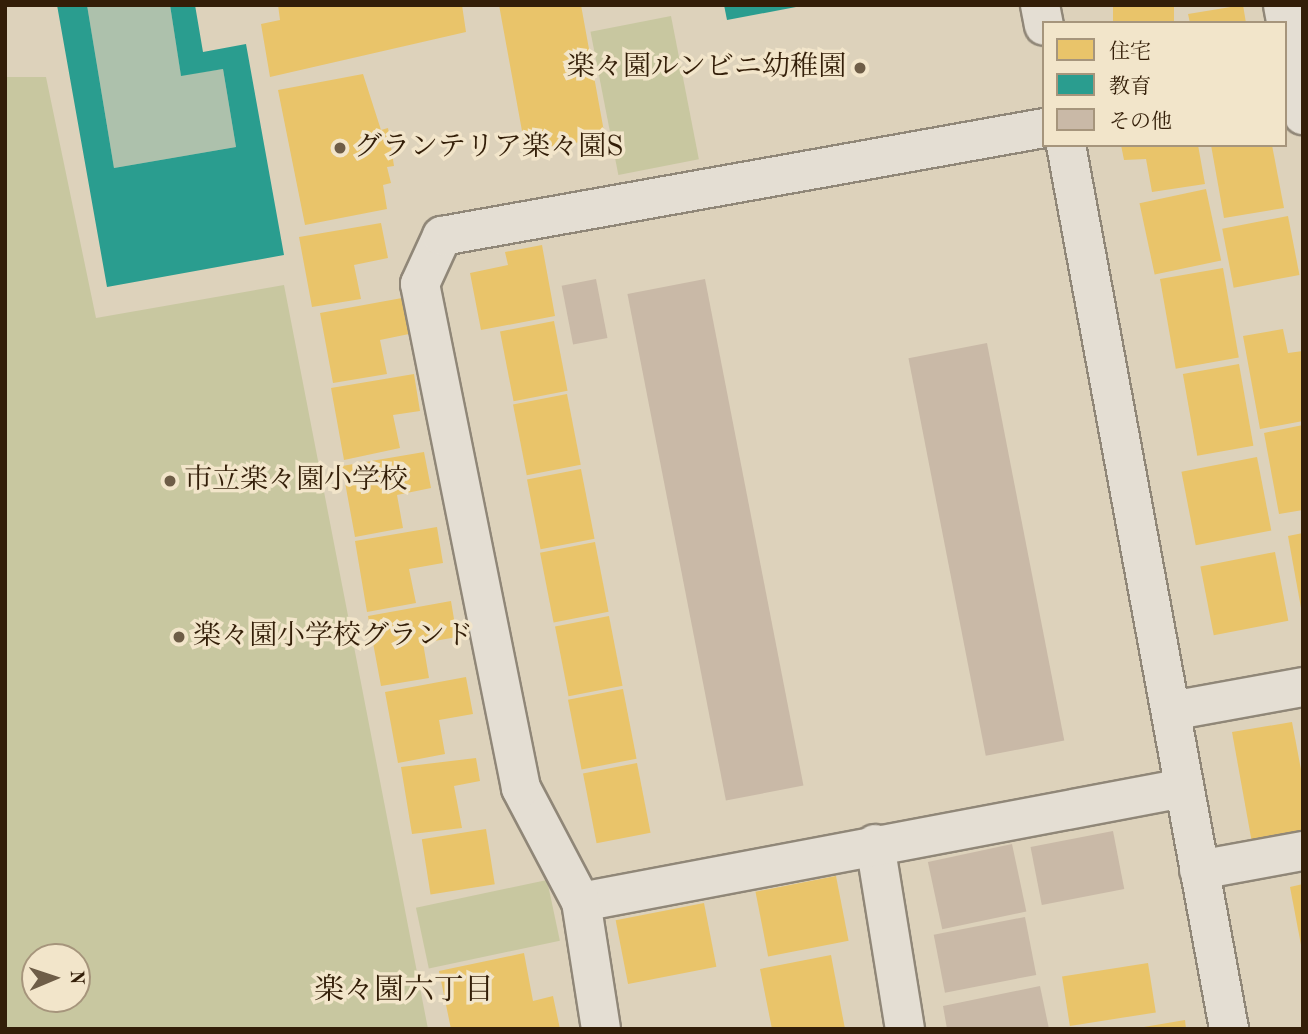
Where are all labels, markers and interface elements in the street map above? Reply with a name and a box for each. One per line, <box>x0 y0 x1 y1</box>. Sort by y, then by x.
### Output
legend <box>1042 21 1287 147</box>
text: 住宅 <box>1109 42 1151 63</box>
place label: 楽々園ルンビニ幼稚園 <box>566 51 846 85</box>
marker: 楽々園ルンビニ幼稚園 <box>852 60 868 76</box>
text: 教育 <box>1109 77 1151 98</box>
text: その他 <box>1109 112 1172 133</box>
place label: グランテリア楽々園S <box>354 131 623 165</box>
marker: グランテリア楽々園S <box>332 140 348 156</box>
place label: 市立楽々園小学校 <box>184 464 408 498</box>
marker: 市立楽々園小学校 <box>162 473 178 489</box>
place label: 楽々園小学校グランド <box>193 620 473 654</box>
marker: 楽々園小学校グランド <box>171 629 187 645</box>
north arrow <box>21 943 91 1013</box>
text: N <box>66 970 85 985</box>
district label: 楽々園六丁目 <box>314 973 494 1009</box>

